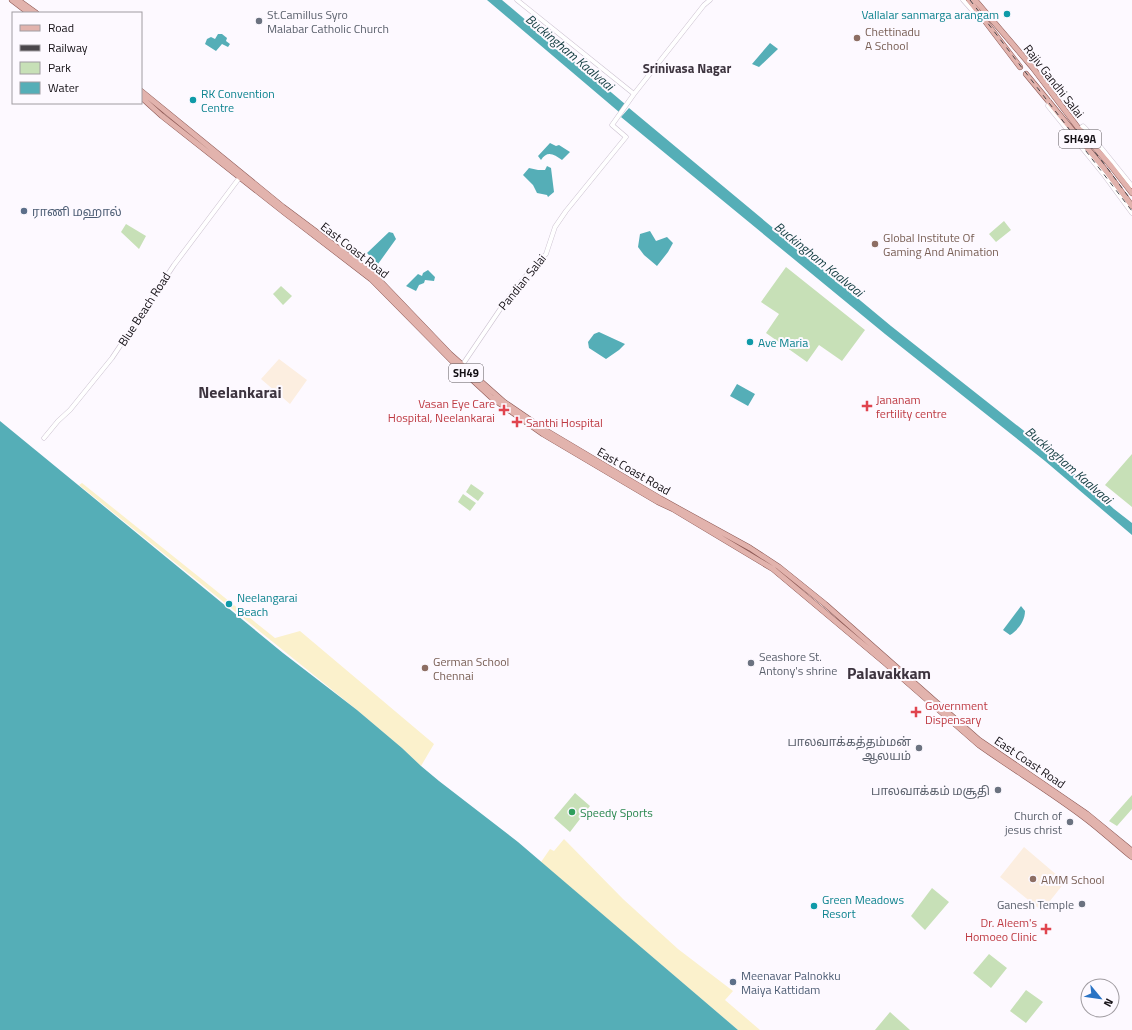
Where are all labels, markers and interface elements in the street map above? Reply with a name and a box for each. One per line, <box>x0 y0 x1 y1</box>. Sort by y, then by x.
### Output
place label: St.Camillus Syro Malabar Catholic Church <box>267 5 389 38</box>
place label: Vallalar sanmarga arangam <box>861 5 999 24</box>
water label: Buckingham Kaalvaai <box>521 9 620 96</box>
marker: Vallalar sanmarga arangam <box>1002 9 1012 19</box>
legend <box>12 12 142 104</box>
marker: St.Camillus Syro Malabar Catholic Church <box>254 16 264 26</box>
text: Road <box>48 18 74 37</box>
place label: Chettinadu A School <box>865 22 920 55</box>
marker: Chettinadu A School <box>852 33 862 43</box>
text: Railway <box>48 38 88 57</box>
street label: Rajiv Gandhi Salai <box>1019 40 1089 122</box>
text: Park <box>48 58 71 77</box>
district label: Srinivasa Nagar <box>643 58 731 78</box>
text: Water <box>48 78 79 97</box>
place label: RK Convention Centre <box>201 84 275 117</box>
marker: RK Convention Centre <box>188 95 198 105</box>
road number: SH49A <box>1059 130 1101 148</box>
place label: ராணி மஹால் <box>32 202 122 221</box>
marker: ராணி மஹால் <box>19 206 29 216</box>
street label: East Coast Road <box>317 217 393 283</box>
water label: Buckingham Kaalvaai <box>770 217 869 302</box>
place label: Global Institute Of Gaming And Animation <box>883 228 999 261</box>
marker: Global Institute Of Gaming And Animation <box>870 239 880 249</box>
street label: Pandian Salai <box>493 250 551 314</box>
street label: Blue Beach Road <box>113 268 175 350</box>
place label: Ave Maria <box>758 333 808 352</box>
marker: Ave Maria <box>745 337 755 347</box>
road number: SH49 <box>449 364 483 382</box>
district label: Neelankarai <box>198 380 282 404</box>
place label: Jananam fertility centre <box>876 390 947 423</box>
place label: Vasan Eye Care Hospital, Neelankarai <box>388 394 495 427</box>
marker: Jananam fertility centre <box>861 400 873 412</box>
marker: Vasan Eye Care Hospital, Neelankarai <box>498 404 510 416</box>
place label: Santhi Hospital <box>526 413 603 432</box>
marker: Santhi Hospital <box>511 416 523 428</box>
water label: Buckingham Kaalvaai <box>1021 421 1118 509</box>
street label: East Coast Road <box>594 442 674 500</box>
place label: Neelangarai Beach <box>237 588 297 621</box>
marker: Neelangarai Beach <box>224 599 234 609</box>
place label: Seashore St. Antony's shrine <box>759 647 837 680</box>
place label: German School Chennai <box>433 652 509 685</box>
marker: Seashore St. Antony's shrine <box>746 658 756 668</box>
district label: Palavakkam <box>847 661 931 685</box>
marker: German School Chennai <box>420 663 430 673</box>
place label: Government Dispensary <box>925 696 988 729</box>
marker: Government Dispensary <box>910 706 922 718</box>
street label: East Coast Road <box>991 731 1069 793</box>
place label: பாலவாக்கத்தம்மன் ஆலயம் <box>788 732 911 765</box>
marker: பாலவாக்கத்தம்மன் ஆலயம் <box>914 743 924 753</box>
place label: பாலவாக்கம் மசூதி <box>871 781 990 800</box>
marker: பாலவாக்கம் மசூதி <box>993 785 1003 795</box>
place label: Speedy Sports <box>580 803 653 822</box>
place label: Church of jesus christ <box>1004 806 1063 839</box>
marker: Speedy Sports <box>567 807 577 817</box>
marker: Church of jesus christ <box>1065 817 1075 827</box>
place label: AMM School <box>1041 870 1105 889</box>
marker: AMM School <box>1028 874 1038 884</box>
place label: Green Meadows Resort <box>822 890 904 923</box>
place label: Ganesh Temple <box>997 895 1074 914</box>
marker: Ganesh Temple <box>1077 899 1087 909</box>
marker: Green Meadows Resort <box>809 901 819 911</box>
place label: Dr. Aleem's Homoeo Clinic <box>965 913 1037 946</box>
marker: Dr. Aleem's Homoeo Clinic <box>1040 923 1052 935</box>
place label: Meenavar Palnokku Maiya Kattidam <box>741 966 841 999</box>
marker: Meenavar Palnokku Maiya Kattidam <box>728 977 738 987</box>
north arrow <box>1080 978 1120 1018</box>
text: N <box>1100 996 1118 1010</box>

